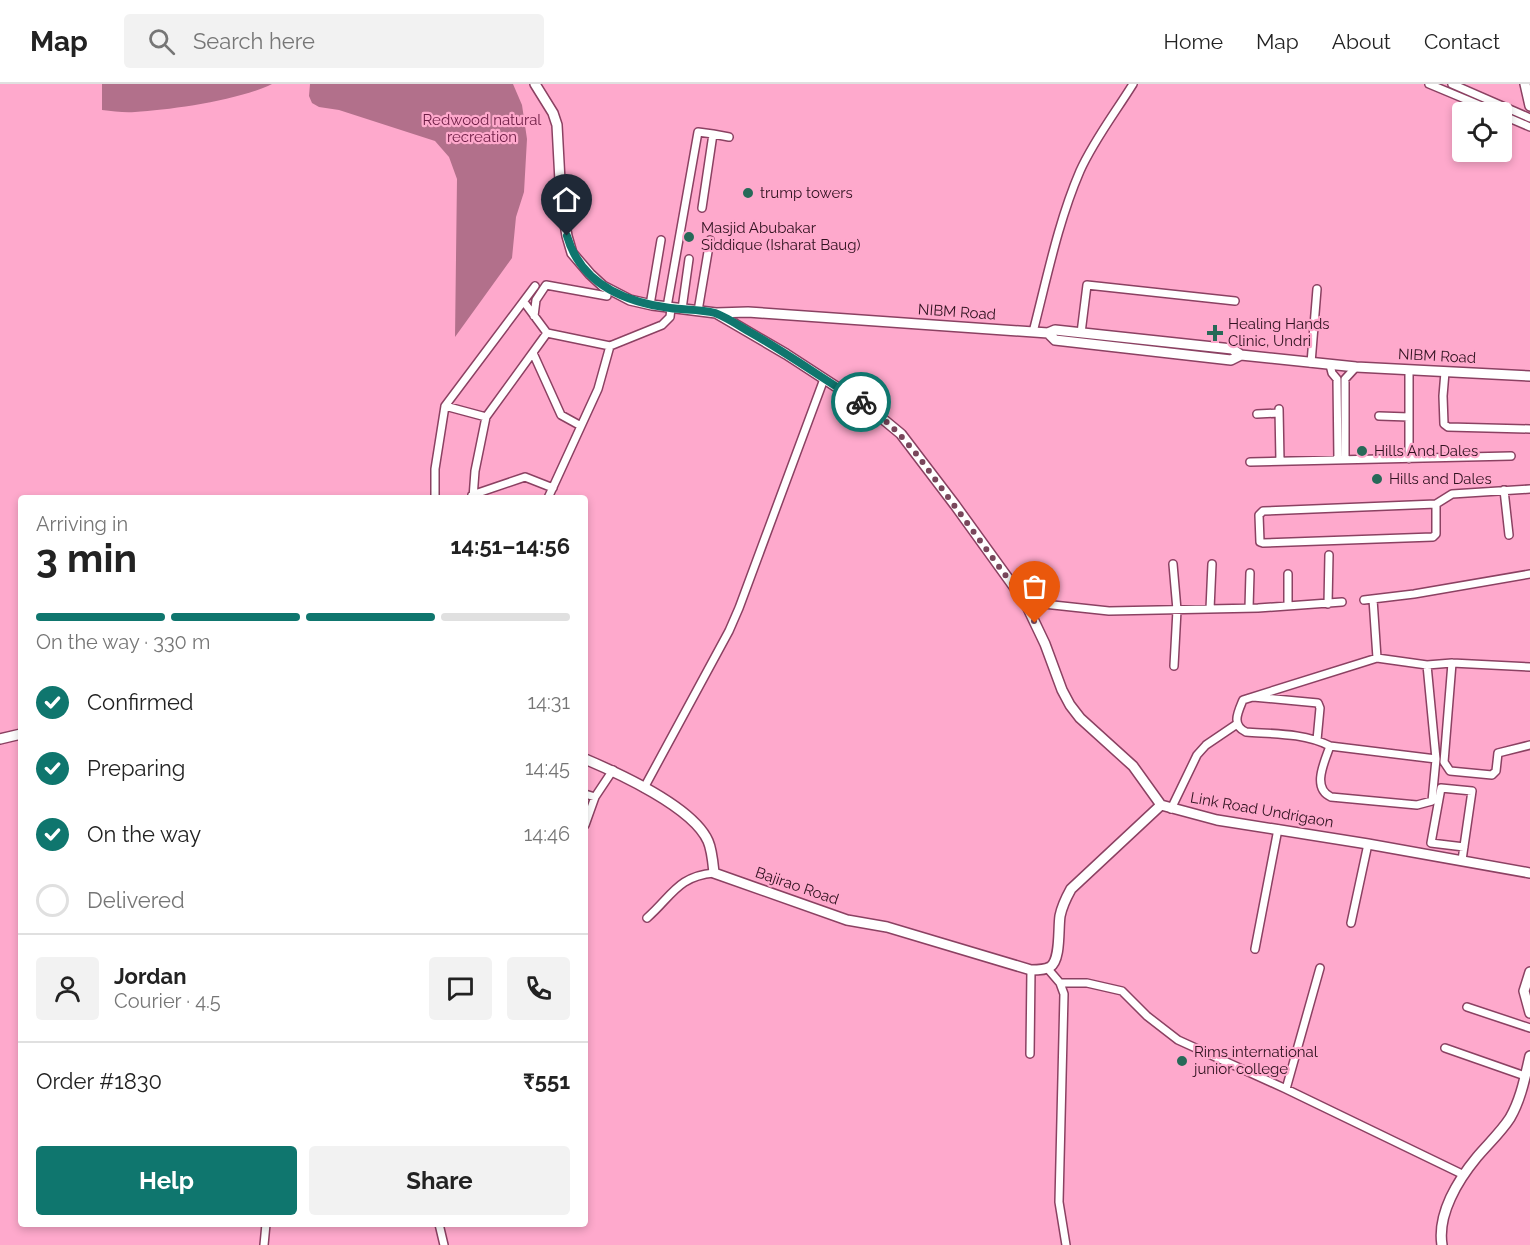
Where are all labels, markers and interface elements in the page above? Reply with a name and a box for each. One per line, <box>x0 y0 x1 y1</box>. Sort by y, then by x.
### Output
search box <box>124 14 544 68</box>
text: Map <box>30 25 88 58</box>
icon: search <box>145 25 178 58</box>
text: Search here <box>193 28 315 54</box>
text: Home <box>1164 29 1223 54</box>
text: Map <box>1256 29 1299 54</box>
text: About <box>1332 29 1391 54</box>
text: Contact <box>1424 29 1500 54</box>
map controls <box>1452 102 1512 162</box>
button: locate <box>1452 102 1512 162</box>
park label: Redwood natural recreation <box>423 111 542 146</box>
pin <box>541 174 592 236</box>
icon: home <box>550 183 583 216</box>
place label: trump towers <box>760 184 853 202</box>
marker: trump towers <box>741 186 755 200</box>
place label: Masjid Abubakar Siddique (Isharat Baug) <box>701 219 861 254</box>
marker: Masjid Abubakar Siddique (Isharat Baug) <box>682 230 696 244</box>
street label: NIBM Road <box>917 300 997 324</box>
place label: Healing Hands Clinic, Undri <box>1228 315 1330 350</box>
marker: Healing Hands Clinic, Undri <box>1206 324 1224 342</box>
street label: NIBM Road <box>1397 345 1477 367</box>
courier <box>831 372 891 432</box>
icon: bike <box>845 386 878 419</box>
place label: Hills And Dales <box>1374 442 1478 460</box>
marker: Hills And Dales <box>1355 444 1369 458</box>
place label: Hills and Dales <box>1389 470 1492 488</box>
marker: Hills and Dales <box>1370 472 1384 486</box>
text: Arriving in <box>36 512 128 536</box>
text: 14:51–14:56 <box>451 533 570 559</box>
text: 3 min <box>36 535 137 581</box>
pin <box>1009 561 1060 623</box>
icon: bag <box>1018 570 1051 603</box>
text: On the way · 330 m <box>36 630 210 654</box>
icon: check <box>36 686 69 719</box>
text: Confirmed <box>87 689 194 715</box>
text: 14:31 <box>528 690 570 714</box>
icon: check <box>36 752 69 785</box>
text: Preparing <box>87 755 185 781</box>
text: 14:45 <box>525 756 570 780</box>
street label: Link Road Undrigaon <box>1189 789 1335 831</box>
icon: check <box>36 818 69 851</box>
text: On the way <box>87 821 201 847</box>
text: 14:46 <box>524 822 570 846</box>
street label: Bajirao Road <box>753 863 841 909</box>
text: Delivered <box>87 887 185 913</box>
button: person <box>36 957 99 1020</box>
button: chat <box>429 957 492 1020</box>
button: phone <box>507 957 570 1020</box>
text: Jordan <box>114 963 186 989</box>
text: Courier · 4.5 <box>114 989 221 1013</box>
place label: Rims international junior college <box>1192 1043 1319 1078</box>
marker: Rims international junior college <box>1175 1054 1189 1068</box>
text: Order #1830 <box>36 1068 162 1094</box>
text: ₹551 <box>523 1068 570 1094</box>
button: Help <box>36 1146 297 1215</box>
button: Share <box>309 1146 570 1215</box>

